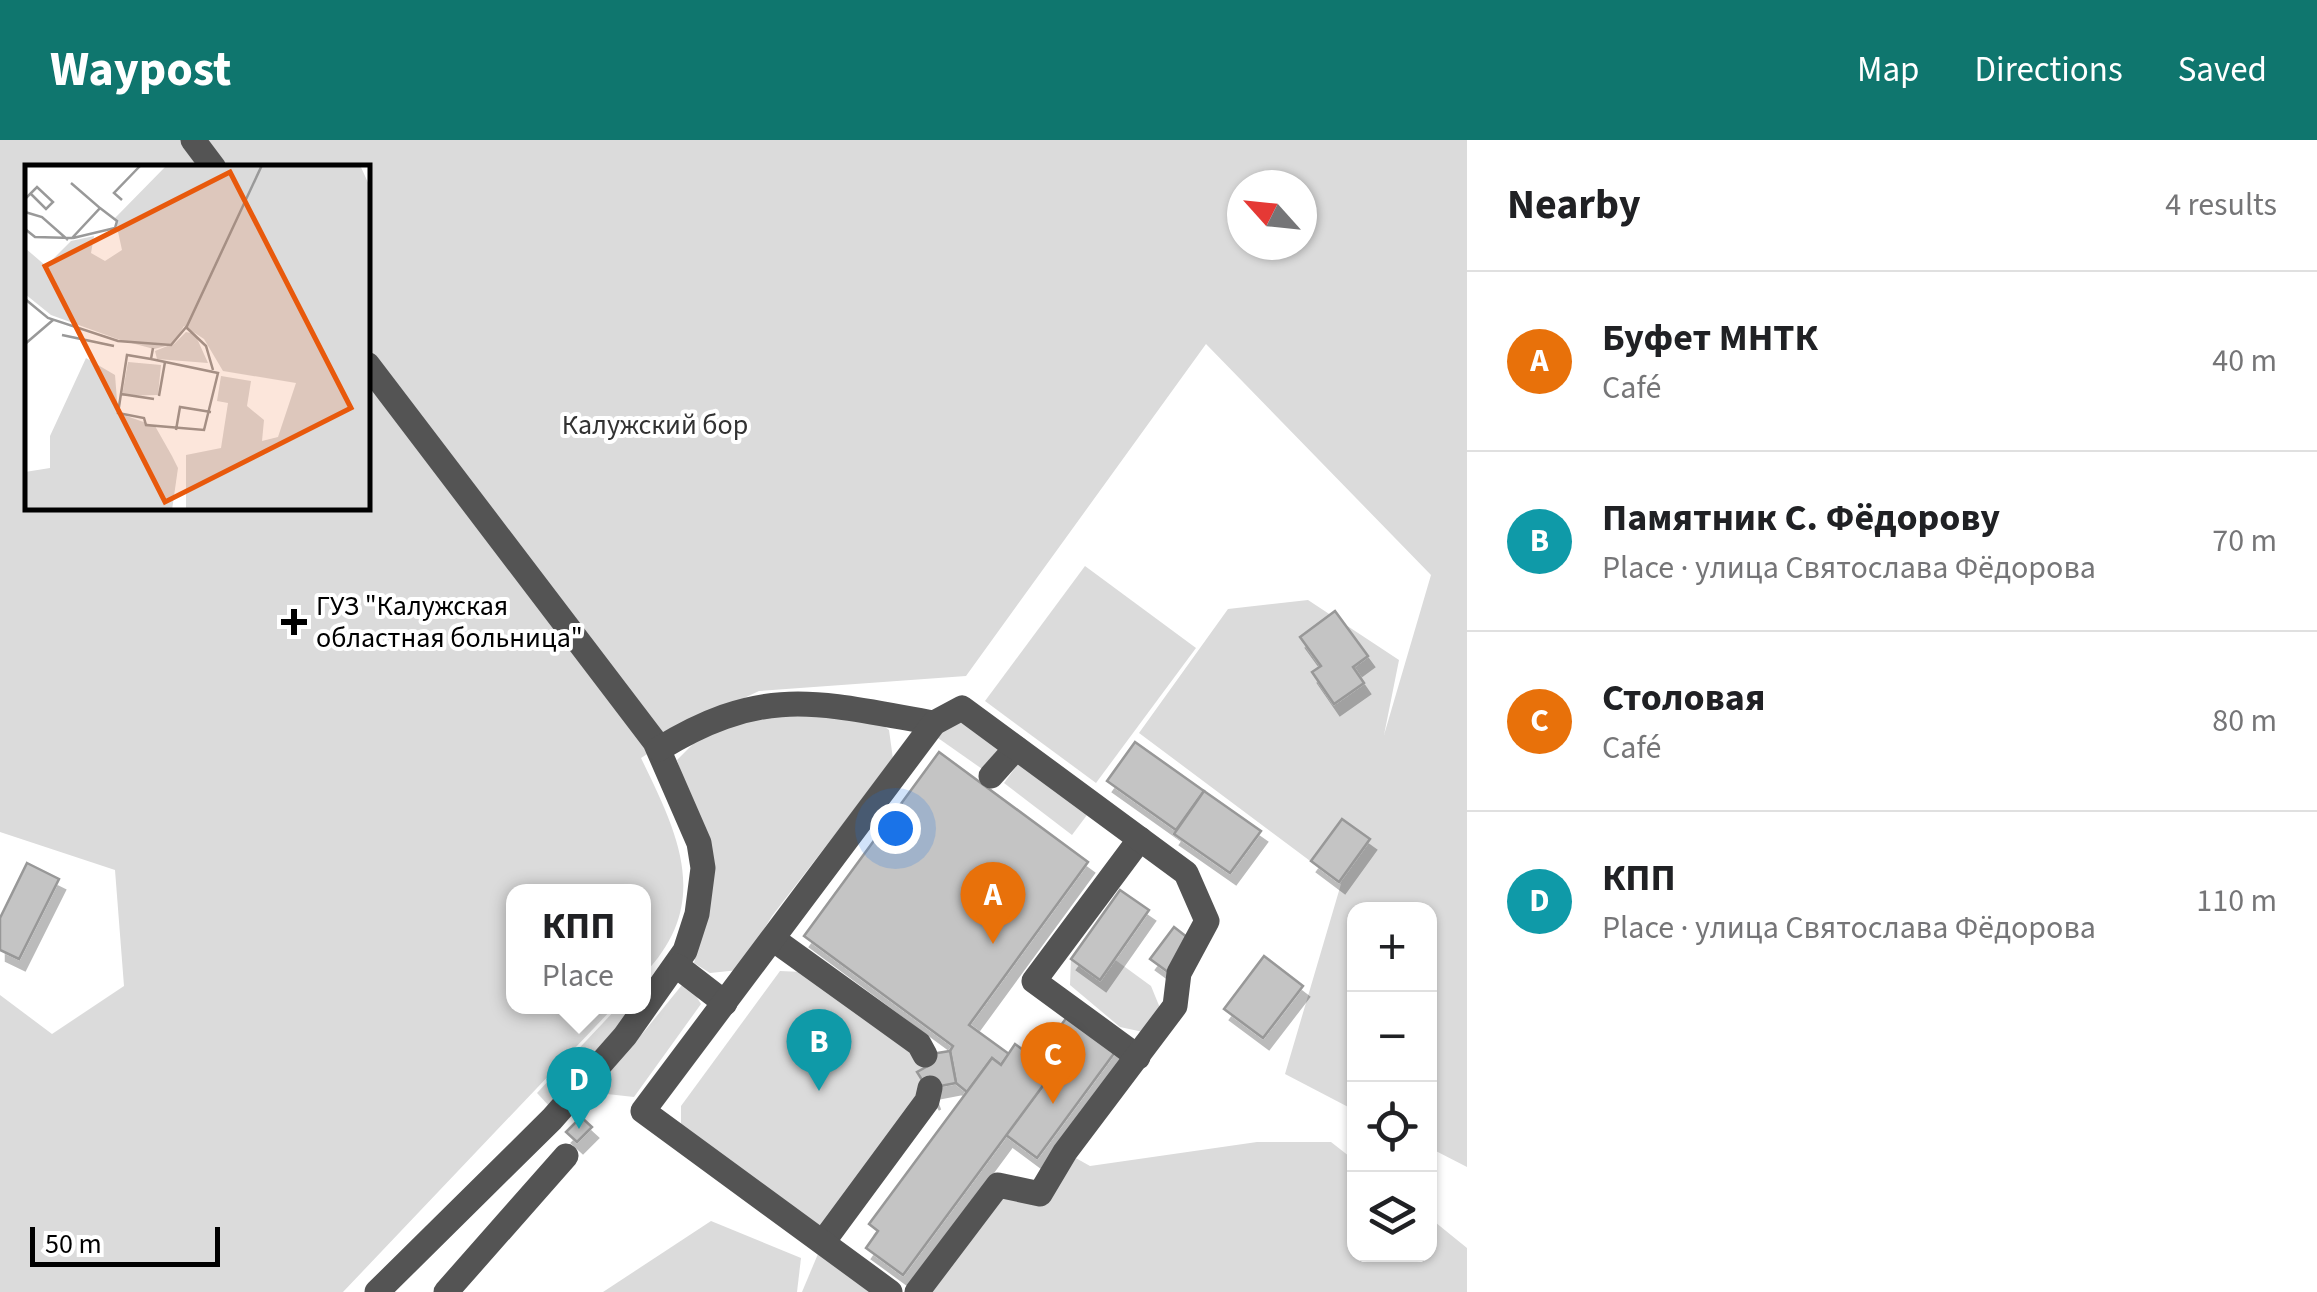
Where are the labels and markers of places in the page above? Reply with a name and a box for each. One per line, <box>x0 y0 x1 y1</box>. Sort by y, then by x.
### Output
place label: ГУЗ "Калужская областная больница" <box>316 586 583 658</box>
marker: ГУЗ "Калужская областная больница" <box>281 609 307 635</box>
pin: A <box>960 862 1026 944</box>
pin: B <box>786 1008 852 1091</box>
pin: C <box>1020 1022 1086 1104</box>
pin: D <box>546 1046 612 1129</box>

